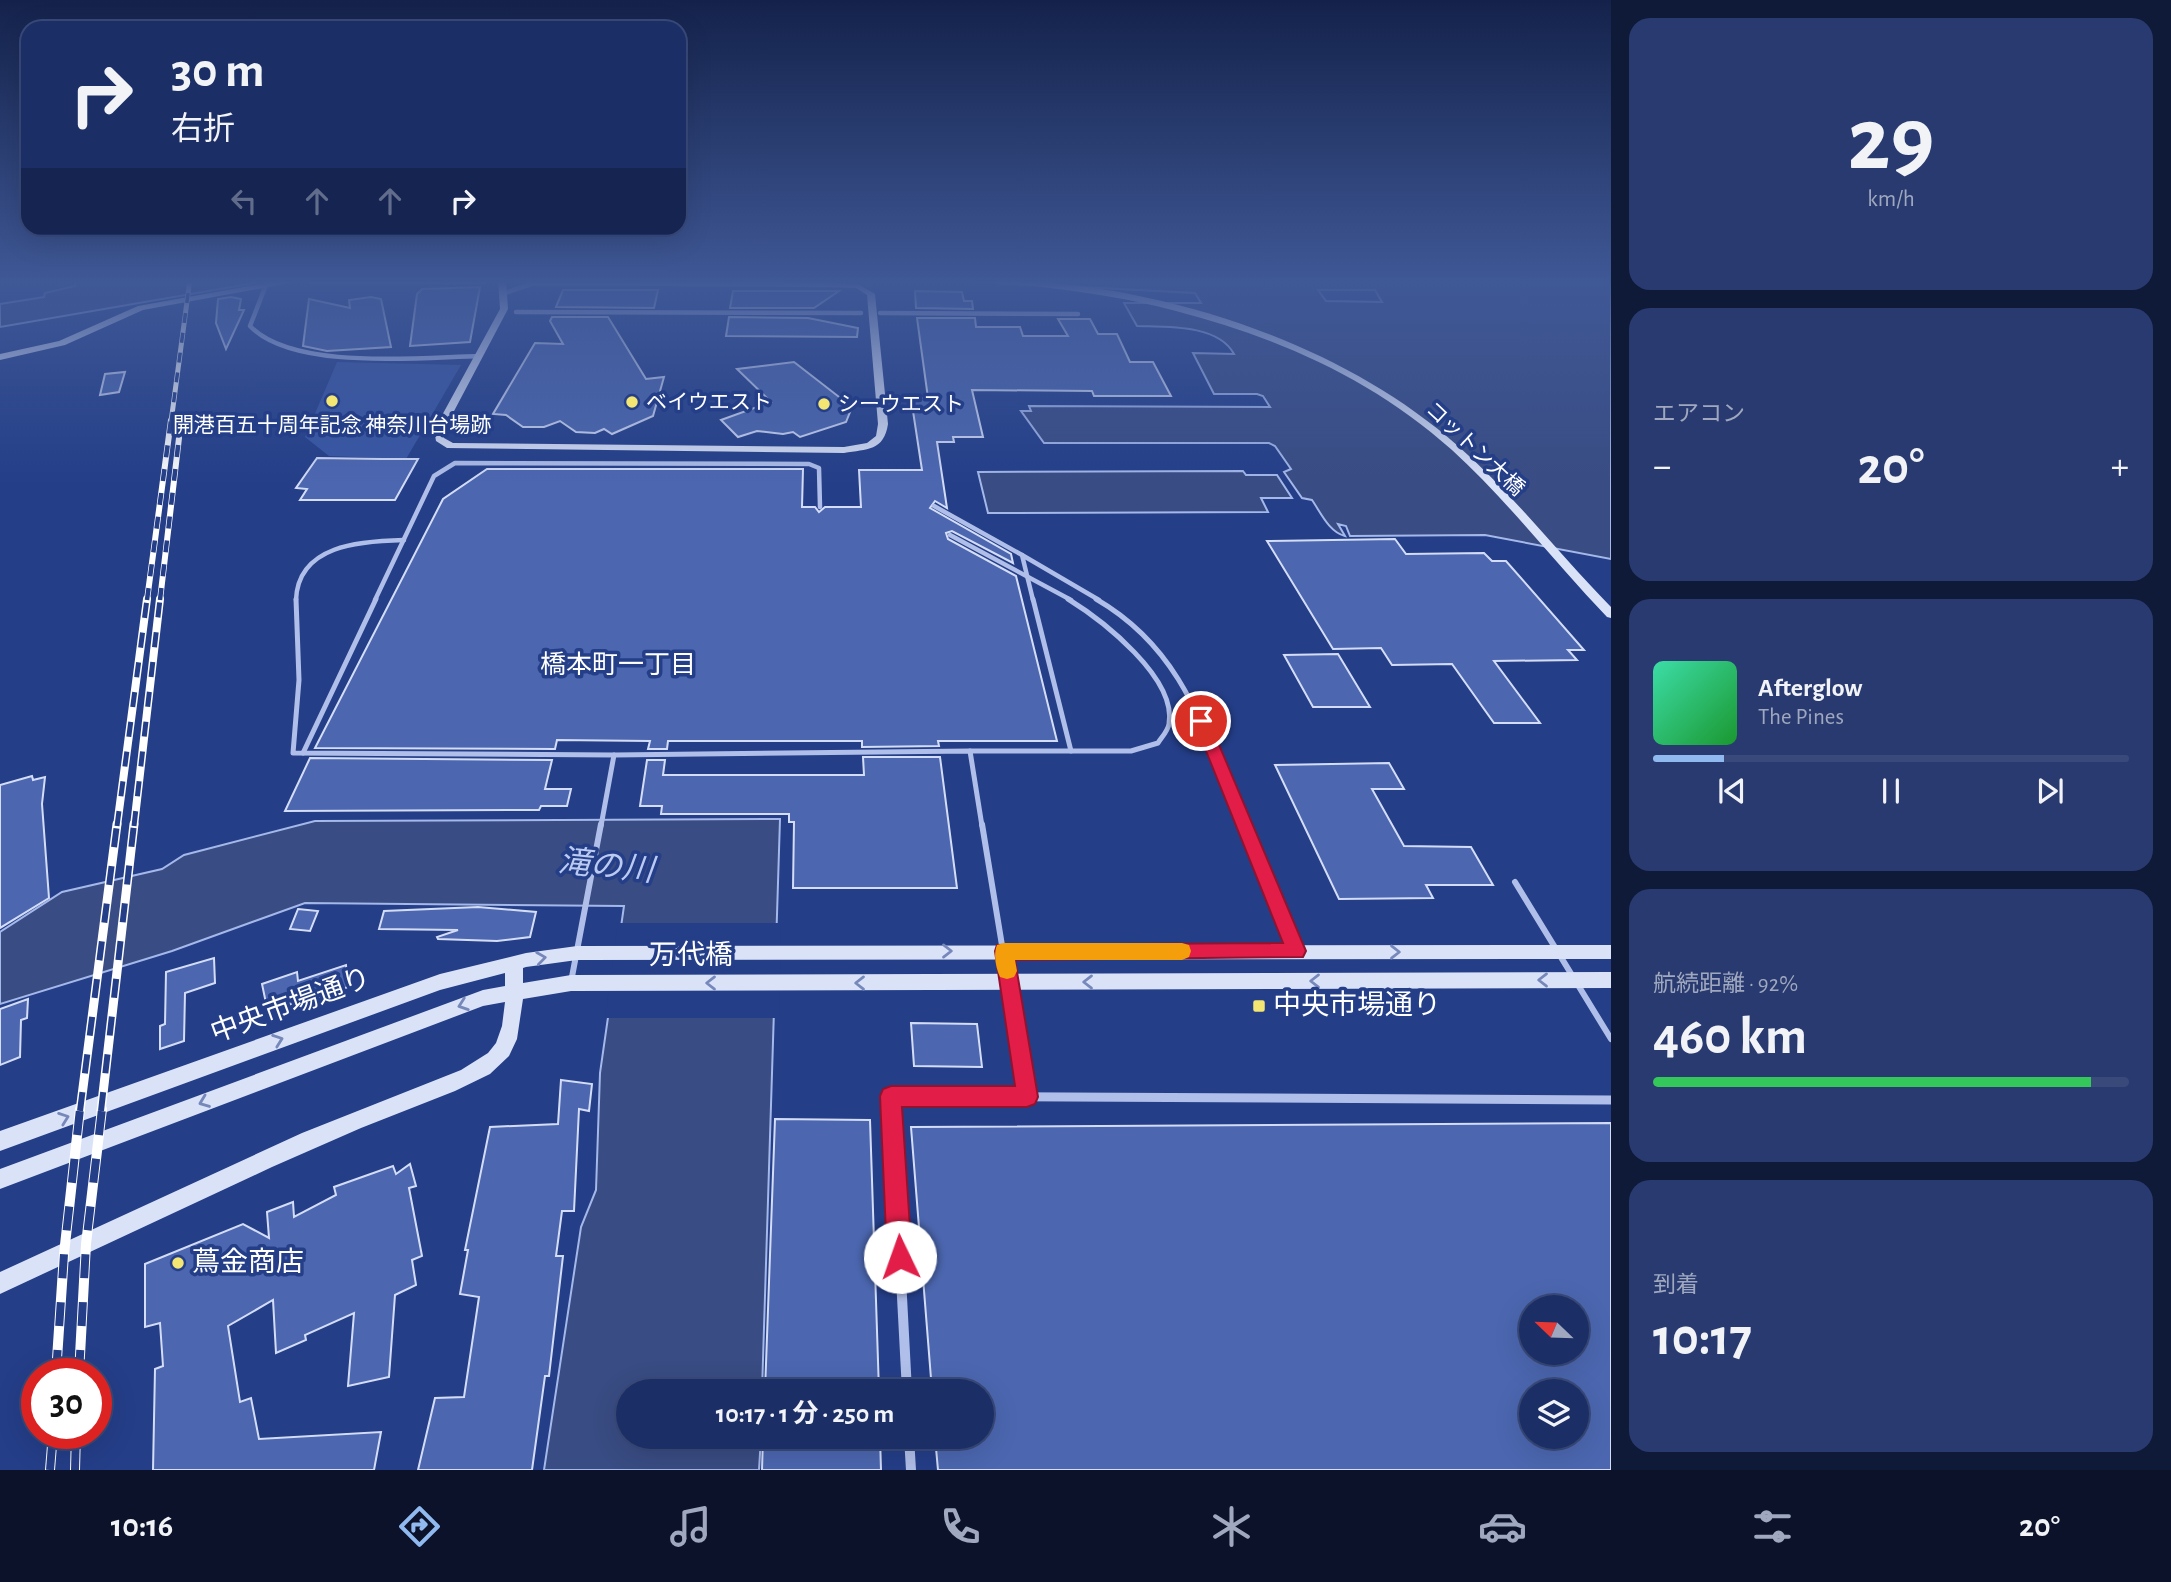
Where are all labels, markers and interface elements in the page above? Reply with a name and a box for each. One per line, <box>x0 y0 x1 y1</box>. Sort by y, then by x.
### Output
text: 30 m <box>171 47 265 96</box>
icon: right <box>56 49 147 140</box>
text: 29 <box>1848 95 1934 186</box>
text: 右折 <box>171 113 235 145</box>
icon: left <box>225 182 263 220</box>
icon: ahead <box>298 182 336 220</box>
icon: ahead <box>371 182 409 220</box>
icon: right <box>444 182 482 220</box>
text: km/h <box>1867 188 1915 211</box>
place label: ベイウエスト <box>646 392 772 413</box>
marker: 開港百五十周年記念 神奈川台場跡 <box>324 393 340 409</box>
marker: ベイウエスト <box>624 394 640 410</box>
place label: シーウエスト <box>838 394 964 415</box>
marker: シーウエスト <box>816 396 832 412</box>
street label: コットン大橋 <box>1422 398 1529 500</box>
text: エアコン <box>1653 403 1745 426</box>
place label: 開港百五十周年記念 神奈川台場跡 <box>173 414 491 436</box>
text: 20° <box>1858 441 1924 493</box>
text: − <box>1653 448 1671 486</box>
text: + <box>2111 448 2129 486</box>
district label: 橋本町一丁目 <box>540 651 696 678</box>
text: Afterglow <box>1758 675 1862 701</box>
pin <box>1171 691 1231 751</box>
icon: arrive <box>1182 702 1220 740</box>
text: The Pines <box>1758 706 1844 729</box>
icon: previous <box>1713 772 1751 810</box>
icon: pause <box>1872 772 1910 810</box>
icon: next <box>2031 772 2069 810</box>
water label: 滝の川 <box>557 844 658 887</box>
street label: 万代橋 <box>649 940 733 970</box>
one-way arrow <box>942 943 953 959</box>
one-way arrow <box>1390 944 1401 960</box>
one-way arrow <box>535 950 547 965</box>
street label: 中央市場通り <box>207 962 375 1048</box>
one-way arrow <box>1537 972 1548 988</box>
one-way arrow <box>1310 973 1320 989</box>
text: 航続距離 · 92% <box>1653 973 1798 996</box>
one-way arrow <box>1082 974 1093 990</box>
one-way arrow <box>706 975 716 991</box>
one-way arrow <box>855 975 865 991</box>
place label: 中央市場通り <box>1273 990 1441 1020</box>
one-way arrow <box>458 997 470 1011</box>
marker: 中央市場通り <box>1251 998 1267 1014</box>
text: 460 km <box>1653 1011 1807 1063</box>
one-way arrow <box>271 1035 283 1049</box>
one-way arrow <box>199 1093 211 1107</box>
one-way arrow <box>58 1112 70 1126</box>
position arrow <box>863 1220 937 1294</box>
place label: 蔦金商店 <box>192 1247 304 1277</box>
marker: 蔦金商店 <box>170 1255 186 1271</box>
text: 到着 <box>1653 1274 1699 1297</box>
north arrow <box>1519 1295 1589 1365</box>
map controls <box>1519 1295 1589 1449</box>
text: 10:17 <box>1653 1312 1752 1364</box>
speed limit sign: 30 <box>21 1358 112 1449</box>
button: layers <box>1519 1379 1589 1449</box>
text: 10:17 · 1 分 · 250 m <box>716 1401 894 1427</box>
icon: directions <box>395 1502 444 1551</box>
icon: music <box>666 1502 715 1551</box>
icon: phone <box>936 1502 985 1551</box>
icon: climate <box>1207 1502 1256 1551</box>
icon: car <box>1478 1502 1527 1551</box>
icon: filters <box>1748 1502 1797 1551</box>
text: 10:16 <box>111 1510 173 1542</box>
text: 20° <box>2019 1510 2060 1542</box>

